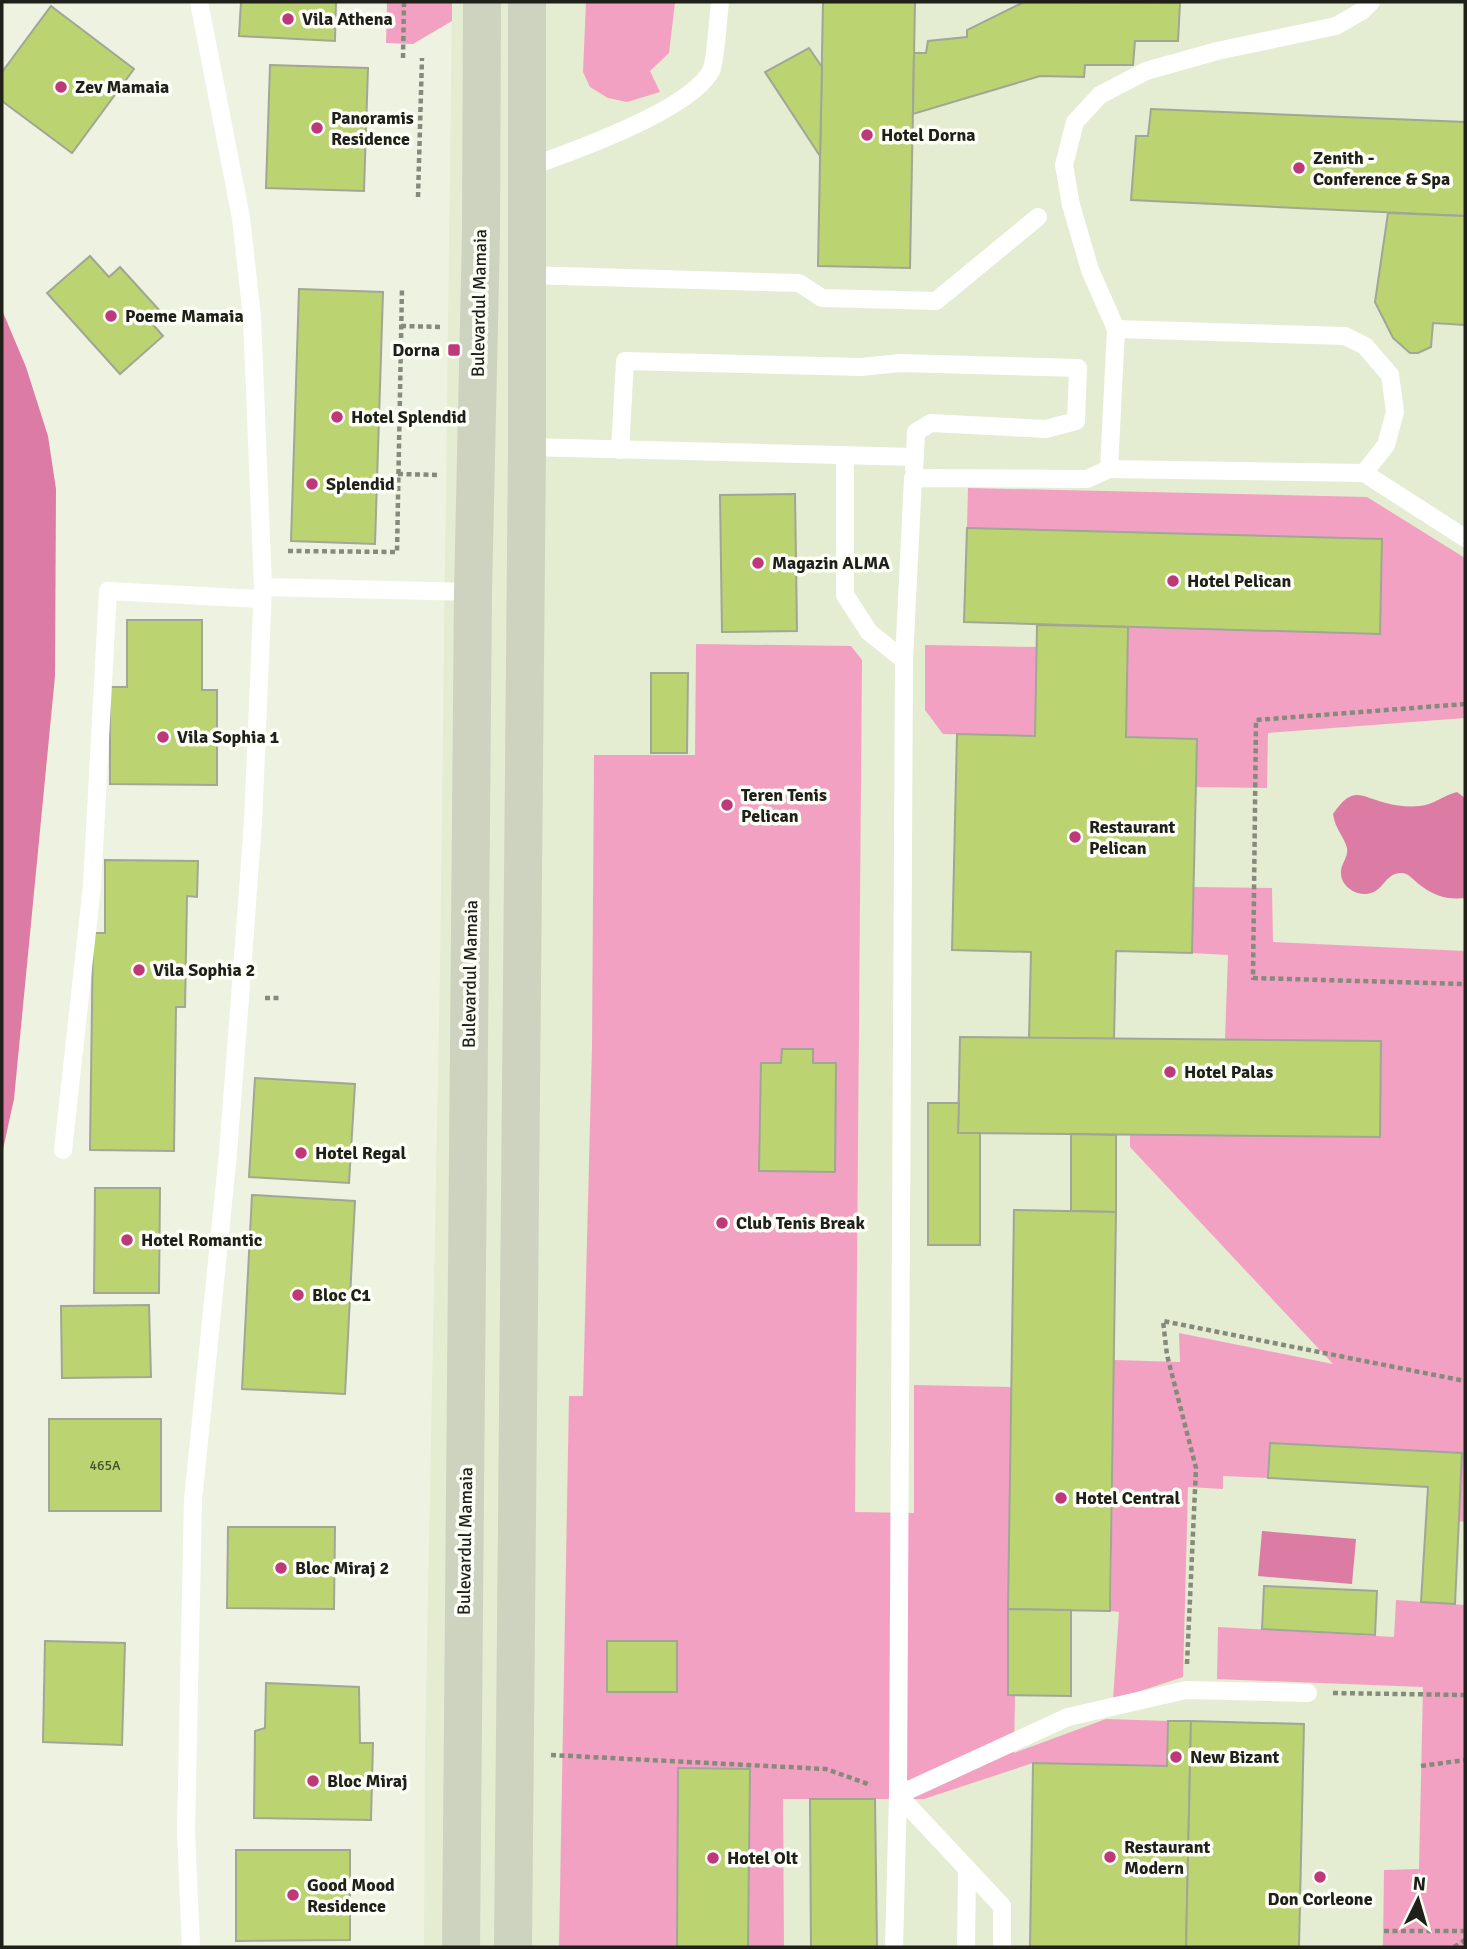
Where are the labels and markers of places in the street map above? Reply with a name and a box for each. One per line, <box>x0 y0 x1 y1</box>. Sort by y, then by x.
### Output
place label: Vila Athena <box>302 8 393 30</box>
marker: Vila Athena <box>280 11 296 27</box>
place label: Zev Mamaia <box>75 76 169 98</box>
marker: Zev Mamaia <box>53 79 69 95</box>
place label: Panoramis Residence <box>331 107 414 150</box>
marker: Panoramis Residence <box>309 120 325 136</box>
place label: Hotel Dorna <box>881 124 976 146</box>
marker: Hotel Dorna <box>859 127 875 143</box>
place label: Zenith - Conference & Spa <box>1313 147 1450 190</box>
marker: Zenith - Conference & Spa <box>1291 160 1307 176</box>
place label: Poeme Mamaia <box>125 305 244 327</box>
marker: Poeme Mamaia <box>103 308 119 324</box>
place label: Dorna <box>392 339 440 361</box>
marker: Dorna <box>446 342 462 358</box>
place label: Hotel Splendid <box>351 406 467 428</box>
marker: Hotel Splendid <box>329 409 345 425</box>
place label: Splendid <box>326 473 395 495</box>
marker: Splendid <box>304 476 320 492</box>
place label: Magazin ALMA <box>772 552 890 574</box>
marker: Magazin ALMA <box>750 555 766 571</box>
place label: Hotel Pelican <box>1187 570 1292 592</box>
marker: Hotel Pelican <box>1165 573 1181 589</box>
place label: Vila Sophia 1 <box>177 726 280 748</box>
marker: Vila Sophia 1 <box>155 729 171 745</box>
place label: Teren Tenis Pelican <box>741 784 827 827</box>
marker: Teren Tenis Pelican <box>719 797 735 813</box>
place label: Restaurant Pelican <box>1089 816 1176 859</box>
marker: Restaurant Pelican <box>1067 829 1083 845</box>
place label: Vila Sophia 2 <box>153 959 255 981</box>
marker: Vila Sophia 2 <box>131 962 147 978</box>
place label: Hotel Palas <box>1184 1061 1273 1083</box>
marker: Hotel Palas <box>1162 1064 1178 1080</box>
place label: Hotel Regal <box>315 1142 406 1164</box>
marker: Hotel Regal <box>293 1145 309 1161</box>
place label: Club Tenis Break <box>736 1212 866 1234</box>
marker: Club Tenis Break <box>714 1215 730 1231</box>
place label: Hotel Romantic <box>141 1229 263 1251</box>
marker: Hotel Romantic <box>119 1232 135 1248</box>
place label: Bloc C1 <box>312 1284 371 1306</box>
marker: Bloc C1 <box>290 1287 306 1303</box>
place label: Hotel Central <box>1075 1487 1180 1509</box>
marker: Hotel Central <box>1053 1490 1069 1506</box>
place label: Bloc Miraj 2 <box>295 1557 389 1579</box>
marker: Bloc Miraj 2 <box>273 1560 289 1576</box>
place label: New Bizant <box>1190 1746 1280 1768</box>
marker: New Bizant <box>1168 1749 1184 1765</box>
place label: Bloc Miraj <box>327 1770 408 1792</box>
marker: Bloc Miraj <box>305 1773 321 1789</box>
place label: Restaurant Modern <box>1124 1836 1211 1879</box>
place label: Hotel Olt <box>727 1847 798 1869</box>
marker: Restaurant Modern <box>1102 1849 1118 1865</box>
marker: Hotel Olt <box>705 1850 721 1866</box>
marker: Don Corleone <box>1312 1869 1328 1885</box>
place label: Good Mood Residence <box>307 1874 395 1917</box>
marker: Good Mood Residence <box>285 1887 301 1903</box>
place label: Don Corleone <box>1267 1888 1373 1910</box>

